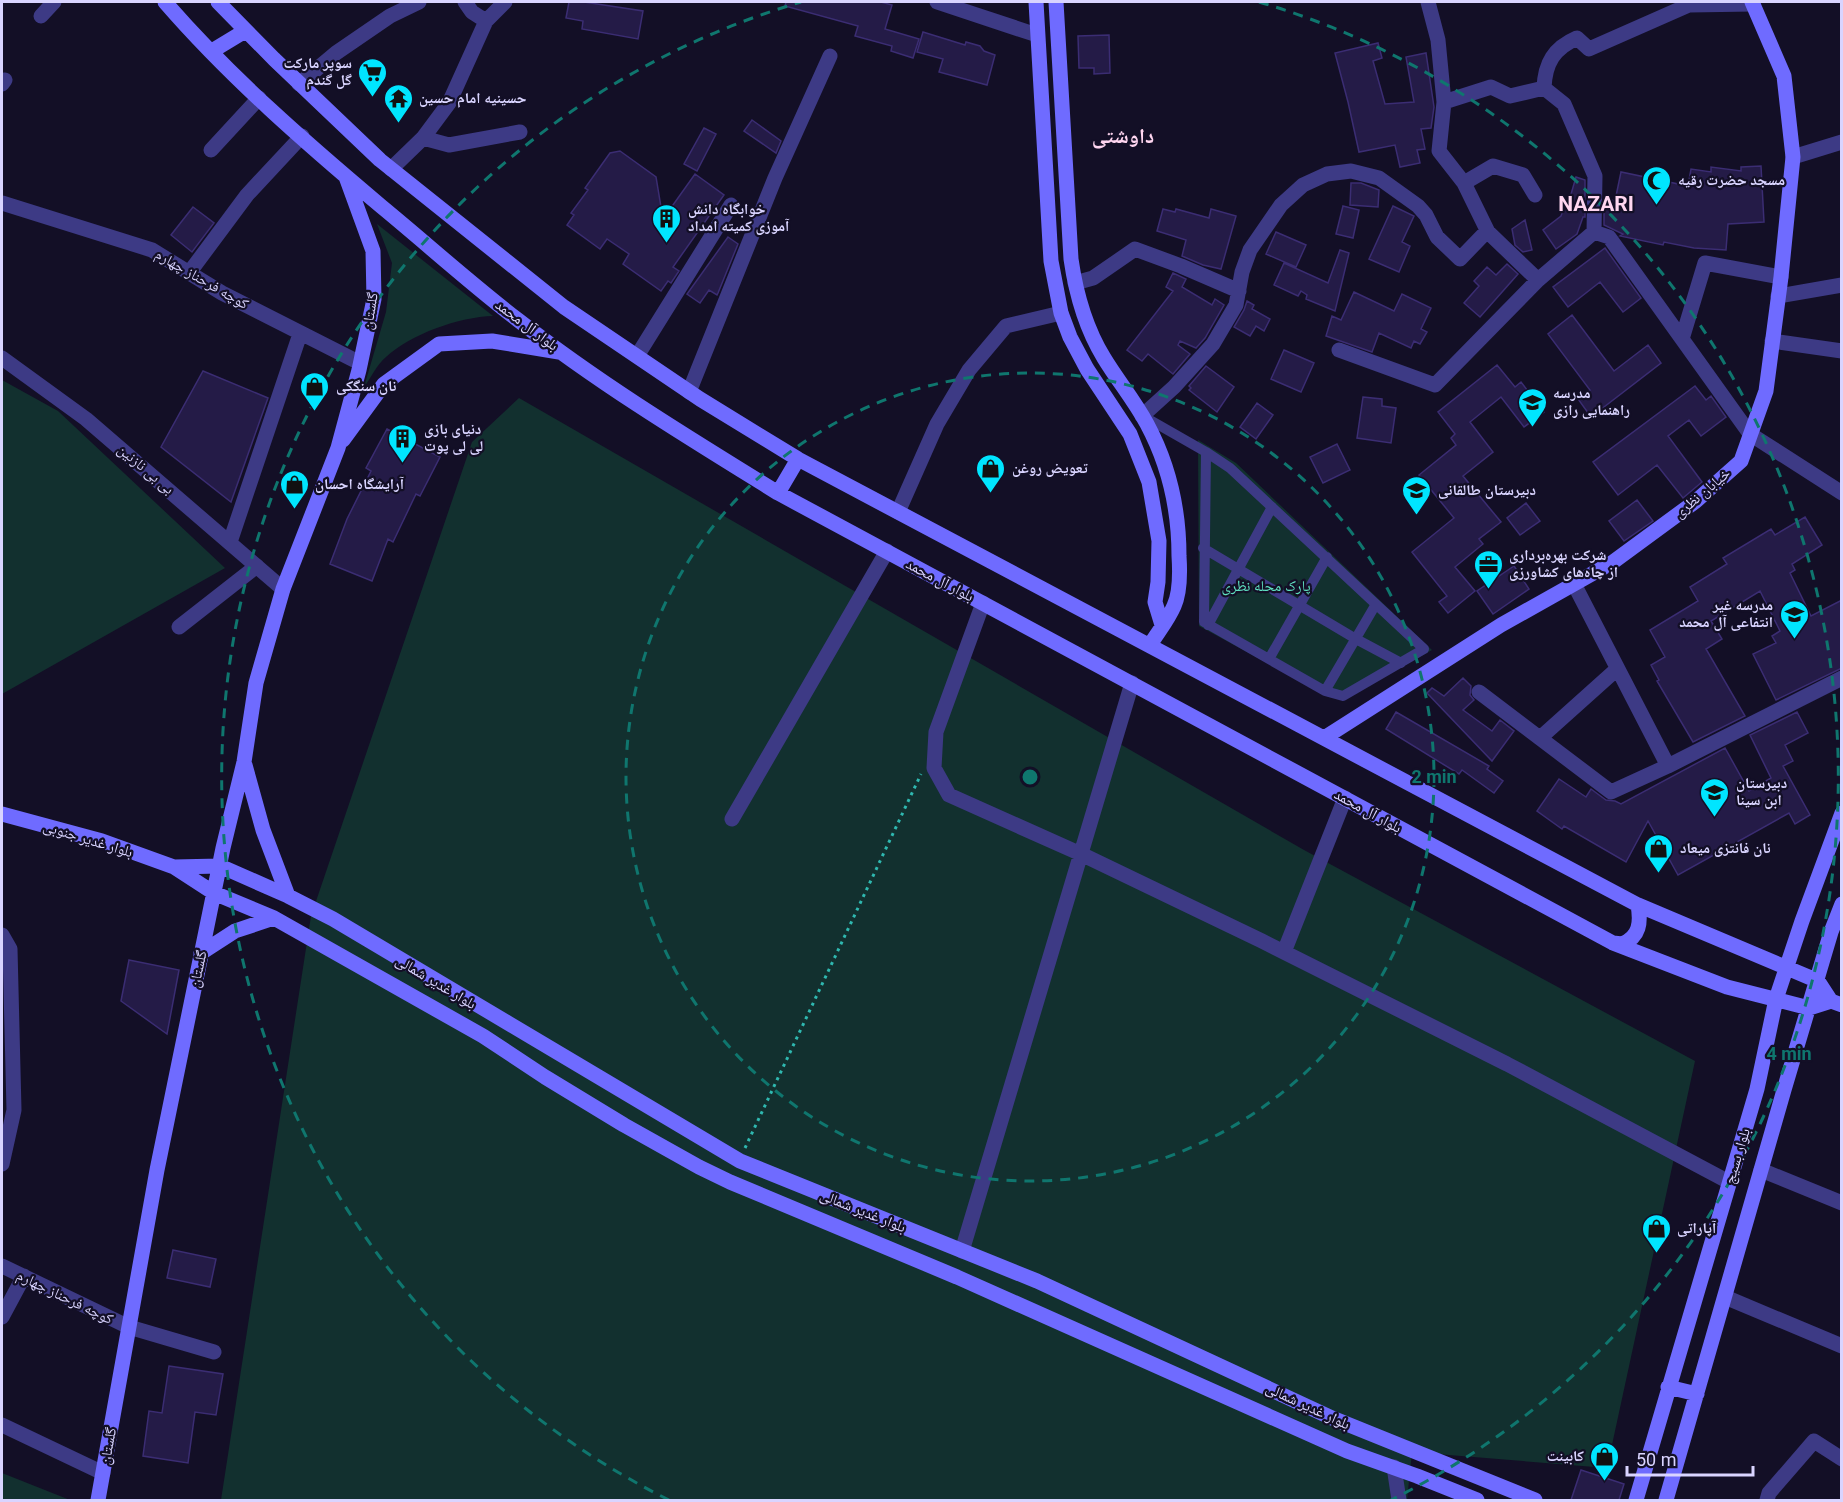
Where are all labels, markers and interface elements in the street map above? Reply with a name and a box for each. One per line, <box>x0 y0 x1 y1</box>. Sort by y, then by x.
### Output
place label: سوپر مارکت گل گندم <box>283 54 352 90</box>
supermarket icon: سوپر مارکت گل گندم <box>357 56 389 98</box>
temple icon: حسینیه امام حسین <box>382 82 414 124</box>
place label: حسینیه امام حسین <box>419 89 527 108</box>
district label: داوشتی <box>1092 124 1154 149</box>
mosque icon: مسجد حضرت رقیه <box>1641 164 1673 206</box>
place label: مسجد حضرت رقیه <box>1678 171 1785 189</box>
district label: NAZARI <box>1558 192 1634 216</box>
place label: خوابگاه دانش آموزی کمیته امداد <box>688 200 790 235</box>
building icon: خوابگاه دانش آموزی کمیته امداد <box>651 202 683 244</box>
street label: کوچه فرحناز چهارم <box>152 245 252 314</box>
street label: گلستان <box>358 291 383 331</box>
street label: بلوار آل محمد <box>491 295 562 355</box>
shop icon: نان سنگکی <box>299 370 331 412</box>
place label: نان سنگکی <box>336 377 396 395</box>
place label: مدرسه راهنمایی رازی <box>1553 384 1630 419</box>
school or university icon: مدرسه راهنمایی رازی <box>1516 386 1548 428</box>
place label: دنیای بازی لی لی پوت <box>424 420 483 455</box>
building icon: دنیای بازی لی لی پوت <box>387 422 419 464</box>
street label: بی بی نازنین <box>113 440 178 499</box>
shop icon: تعویض روغن <box>975 452 1007 494</box>
place label: تعویض روغن <box>1012 459 1088 477</box>
street label: خیابان نظری <box>1670 464 1735 523</box>
shop icon: آرایشگاه احسان <box>278 468 310 510</box>
school or university icon: دبیرستان طالقانی <box>1401 474 1433 516</box>
place label: آرایشگاه احسان <box>315 475 405 493</box>
place label: دبیرستان طالقانی <box>1438 481 1536 499</box>
place label: شرکت بهره‌برداری از چاه‌های کشاورزی <box>1509 546 1618 581</box>
office icon: شرکت بهره‌برداری از چاه‌های کشاورزی <box>1472 548 1504 590</box>
street label: بلوار آل محمد <box>903 555 977 606</box>
park label: پارک محله نظری <box>1221 577 1311 596</box>
place label: مدرسه غیر انتفاعی آل محمد <box>1679 596 1773 631</box>
school or university icon: مدرسه غیر انتفاعی آل محمد <box>1778 598 1810 640</box>
text: 2 min <box>1411 766 1457 787</box>
centre of rings <box>1020 767 1040 787</box>
place label: دبیرستان ابن سینا <box>1736 774 1787 809</box>
school or university icon: دبیرستان ابن سینا <box>1699 776 1731 818</box>
street label: بلوار آل محمد <box>1331 785 1405 838</box>
street label: بلوار غدیر جنوبی <box>41 817 135 862</box>
shop icon: نان فانتزی میعاد <box>1643 832 1675 874</box>
place label: نان فانتزی میعاد <box>1680 839 1771 857</box>
street label: گلستان <box>185 948 212 990</box>
street label: بلوار غدیر شمالی <box>392 951 480 1014</box>
text: 4 min <box>1766 1043 1812 1064</box>
street label: بلوار بسیج <box>1720 1126 1755 1186</box>
street label: بلوار غدیر شمالی <box>817 1186 908 1237</box>
shop icon: آپاراتی <box>1640 1212 1672 1254</box>
place label: آپاراتی <box>1677 1219 1717 1237</box>
street label: کوچه فرحناز چهارم <box>13 1266 116 1329</box>
street label: بلوار غدیر شمالی <box>1263 1379 1353 1434</box>
street label: گلستان <box>96 1425 121 1466</box>
scale bar <box>1627 1439 1753 1477</box>
shop icon: کابینت <box>1589 1440 1621 1482</box>
place label: کابینت <box>1547 1447 1584 1465</box>
text: 50 m <box>1636 1449 1676 1470</box>

